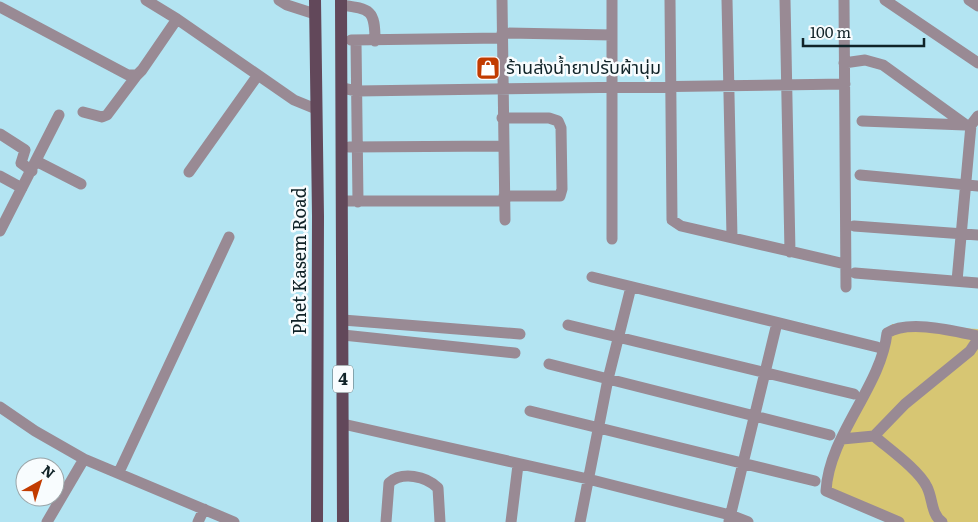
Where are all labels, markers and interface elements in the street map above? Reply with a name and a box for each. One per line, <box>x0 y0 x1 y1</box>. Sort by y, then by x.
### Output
scale bar <box>803 15 924 47</box>
text: 100 m <box>810 20 851 43</box>
place label: ร้านส่งน้ำยาปรับผ้านุ่ม <box>506 53 661 80</box>
shop icon: ร้านส่งน้ำยาปรับผ้านุ่ม <box>475 55 501 81</box>
street label: Phet Kasem Road <box>285 187 312 335</box>
road number: 4 <box>333 366 353 392</box>
north arrow <box>15 457 65 507</box>
text: N <box>38 460 60 483</box>

